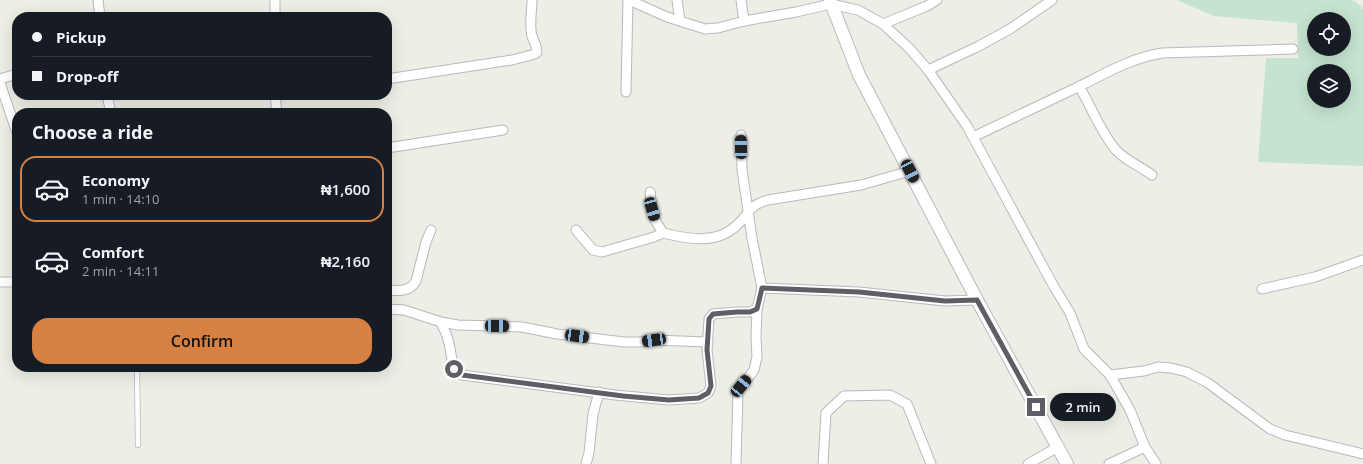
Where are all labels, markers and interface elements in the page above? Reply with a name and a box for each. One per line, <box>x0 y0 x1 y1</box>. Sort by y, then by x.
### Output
map controls <box>1307 12 1351 108</box>
button: locate <box>1307 12 1351 56</box>
text: Pickup <box>56 27 106 47</box>
button: layers <box>1307 64 1351 108</box>
text: Drop-off <box>56 66 118 86</box>
text: Choose a ride <box>32 120 153 144</box>
car <box>735 135 747 159</box>
car <box>899 158 921 184</box>
text: Economy <box>82 170 150 190</box>
icon: car <box>34 171 70 207</box>
text: ₦1,600 <box>321 179 370 199</box>
text: 1 min · 14:10 <box>82 190 159 208</box>
car <box>643 196 661 222</box>
text: Comfort <box>82 242 144 262</box>
icon: car <box>34 243 70 279</box>
text: ₦2,160 <box>321 251 370 271</box>
text: 2 min · 14:11 <box>82 262 159 280</box>
button: Confirm <box>32 318 372 364</box>
car <box>485 320 509 332</box>
car <box>564 328 590 344</box>
car <box>641 332 667 348</box>
route start <box>445 360 463 378</box>
car <box>729 373 753 399</box>
callout: 2 min <box>1050 393 1116 421</box>
route end <box>1027 398 1045 416</box>
text: 2 min <box>1065 398 1101 416</box>

